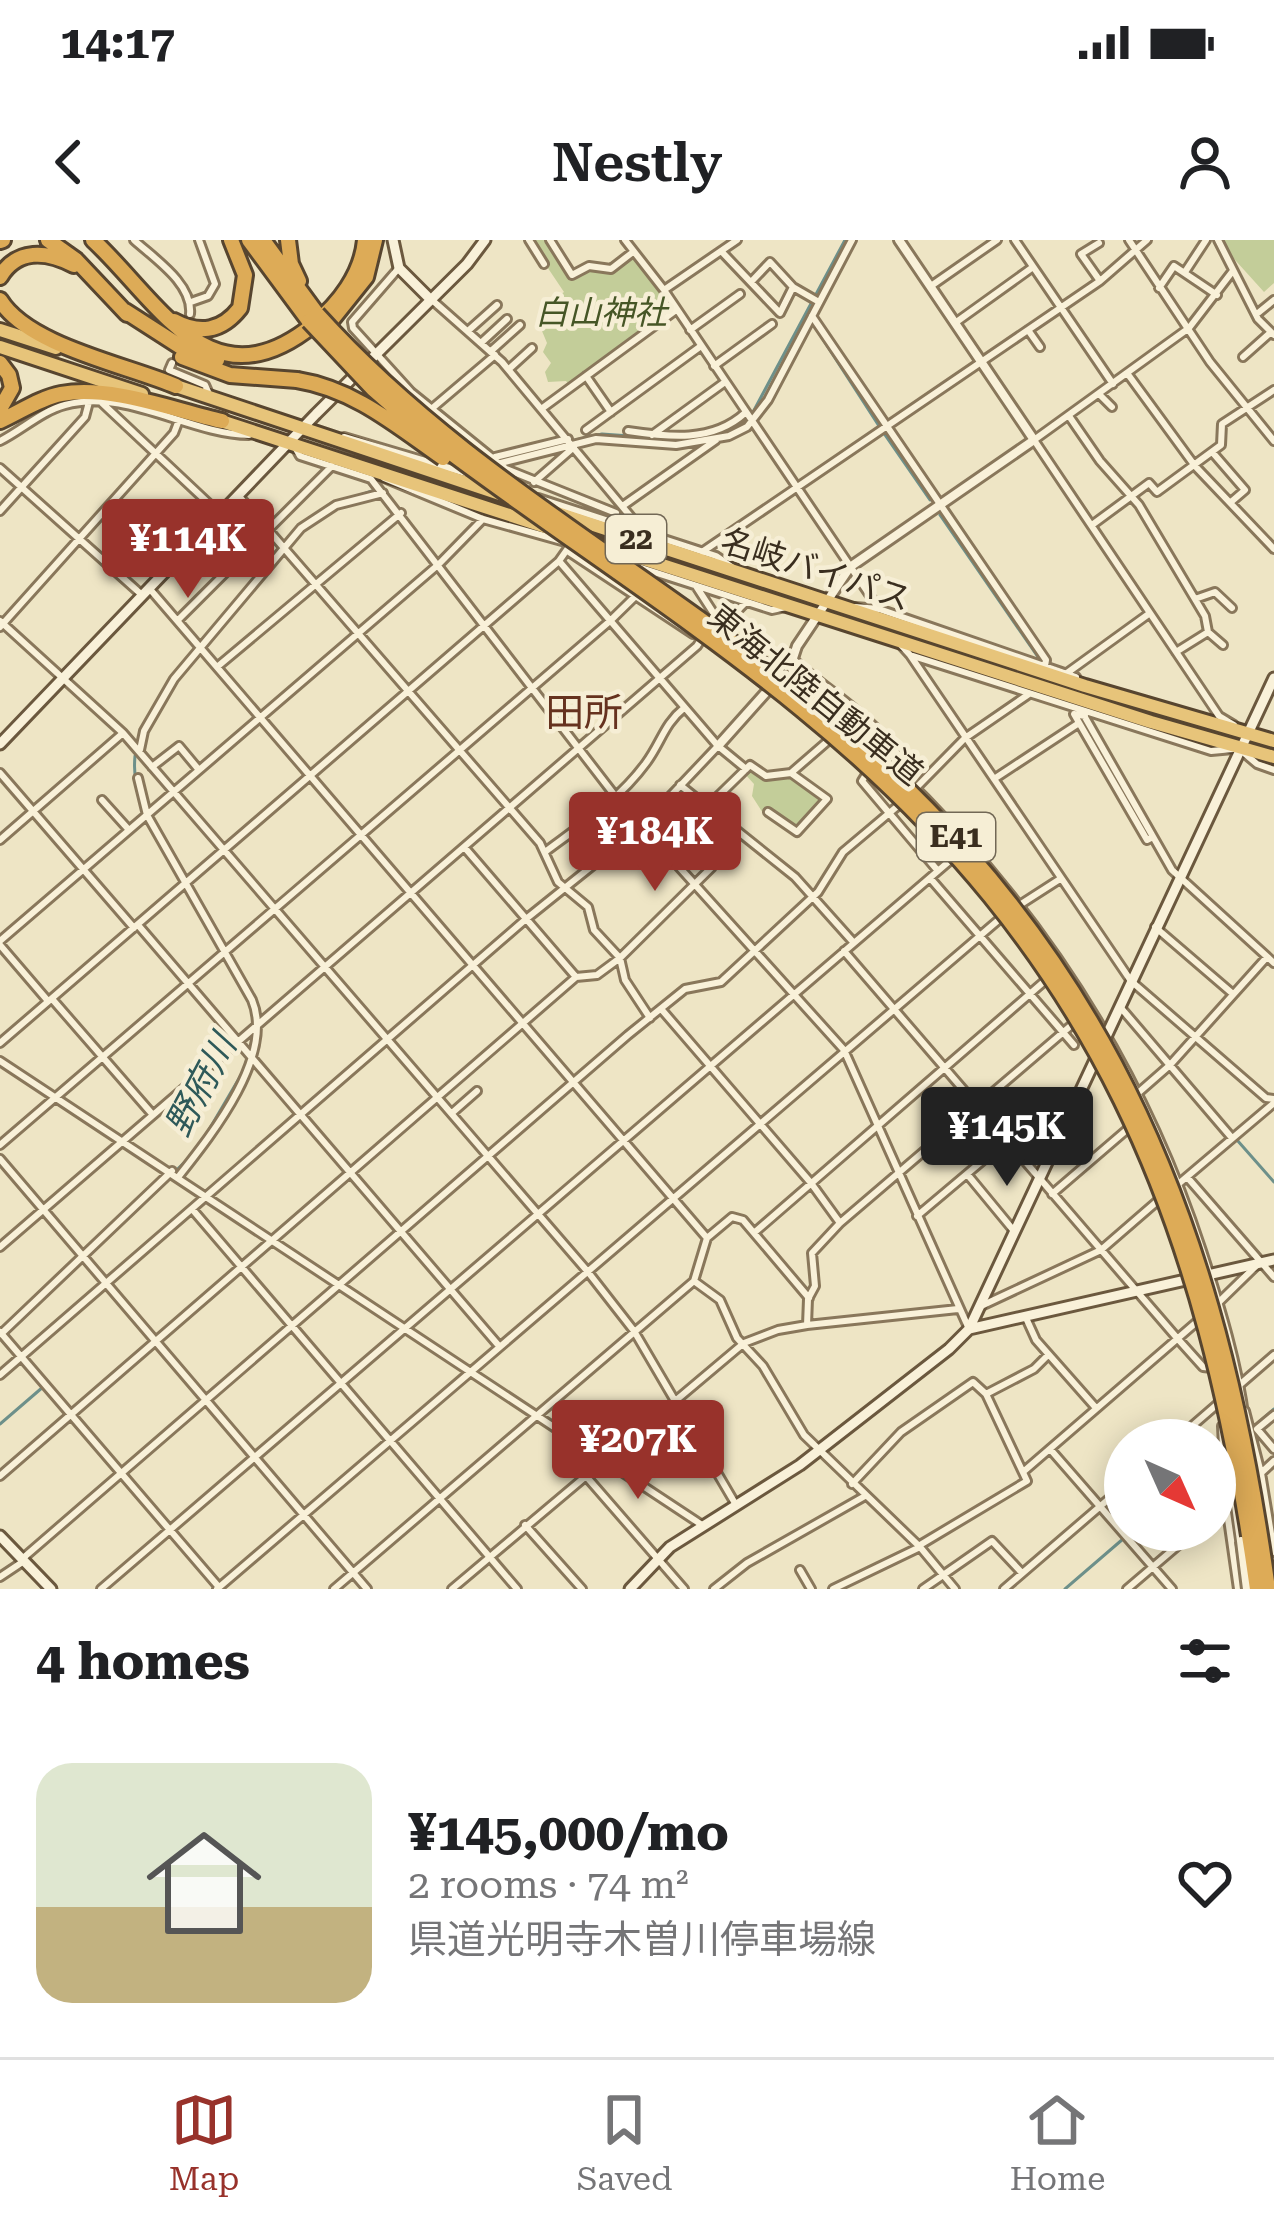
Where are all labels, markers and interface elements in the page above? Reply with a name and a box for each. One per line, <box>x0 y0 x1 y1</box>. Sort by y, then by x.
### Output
text: 14:17 <box>60 16 175 69</box>
icon: back <box>36 129 102 195</box>
icon: person <box>1172 129 1238 195</box>
text: Nestly <box>552 131 722 194</box>
park label: 白山神社 <box>535 293 670 332</box>
pin: ¥114K <box>104 499 272 601</box>
text: ¥114K <box>129 515 247 561</box>
road number: 22 <box>606 515 666 563</box>
street label: 名岐バイパス <box>716 520 916 619</box>
street label: 東海北陸自動車道 <box>701 596 931 793</box>
district label: 田所 <box>545 690 623 736</box>
pin: ¥184K <box>571 792 739 894</box>
text: ¥184K <box>596 808 714 854</box>
road number: E41 <box>917 813 995 861</box>
water label: 野府川 <box>157 1024 247 1143</box>
pin: ¥145K <box>923 1087 1091 1189</box>
text: ¥145K <box>948 1103 1066 1149</box>
pin: ¥207K <box>554 1400 722 1502</box>
text: ¥207K <box>579 1416 697 1462</box>
north arrow <box>1104 1419 1236 1551</box>
map controls <box>1104 1419 1236 1551</box>
icon: filters <box>1172 1628 1238 1694</box>
text: 4 homes <box>36 1632 250 1691</box>
text: ¥145,000/mo <box>408 1803 729 1862</box>
icon: home <box>132 1811 276 1955</box>
icon: heart <box>1172 1850 1238 1916</box>
text: 2 rooms · 74 m² <box>408 1862 689 1908</box>
text: 県道光明寺木曽川停車場線 <box>408 1917 876 1963</box>
tab: Map <box>169 2087 239 2198</box>
tab: Saved <box>577 2087 672 2198</box>
tab: Home <box>1010 2087 1105 2198</box>

